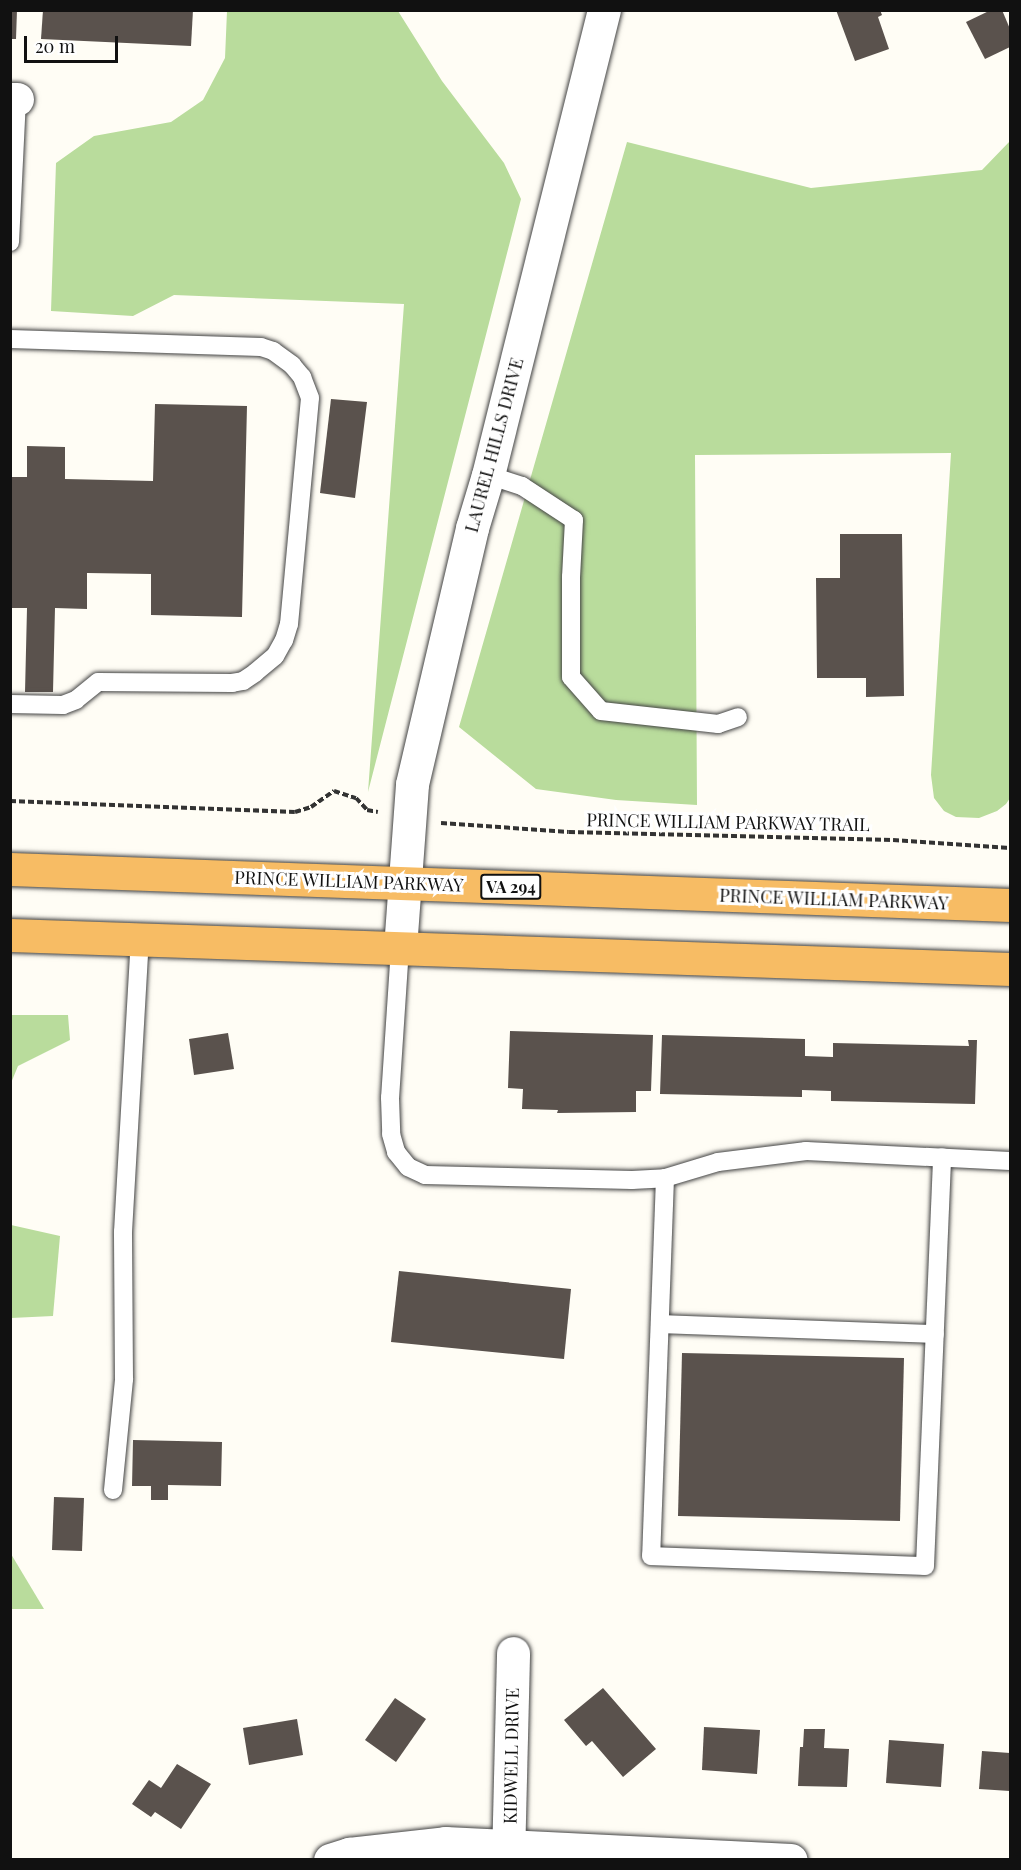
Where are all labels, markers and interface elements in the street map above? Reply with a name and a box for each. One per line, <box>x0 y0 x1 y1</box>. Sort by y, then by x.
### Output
scale bar <box>27 24 122 62</box>
text: 20 m <box>35 34 75 58</box>
street label: LAUREL HILLS DRIVE <box>460 355 528 535</box>
street label: PRINCE WILLIAM PARKWAY TRAIL <box>585 809 871 835</box>
street label: PRINCE WILLIAM PARKWAY <box>234 866 464 896</box>
road number: VA 294 <box>480 874 542 900</box>
street label: PRINCE WILLIAM PARKWAY <box>719 884 949 914</box>
street label: KIDWELL DRIVE <box>499 1688 523 1824</box>

